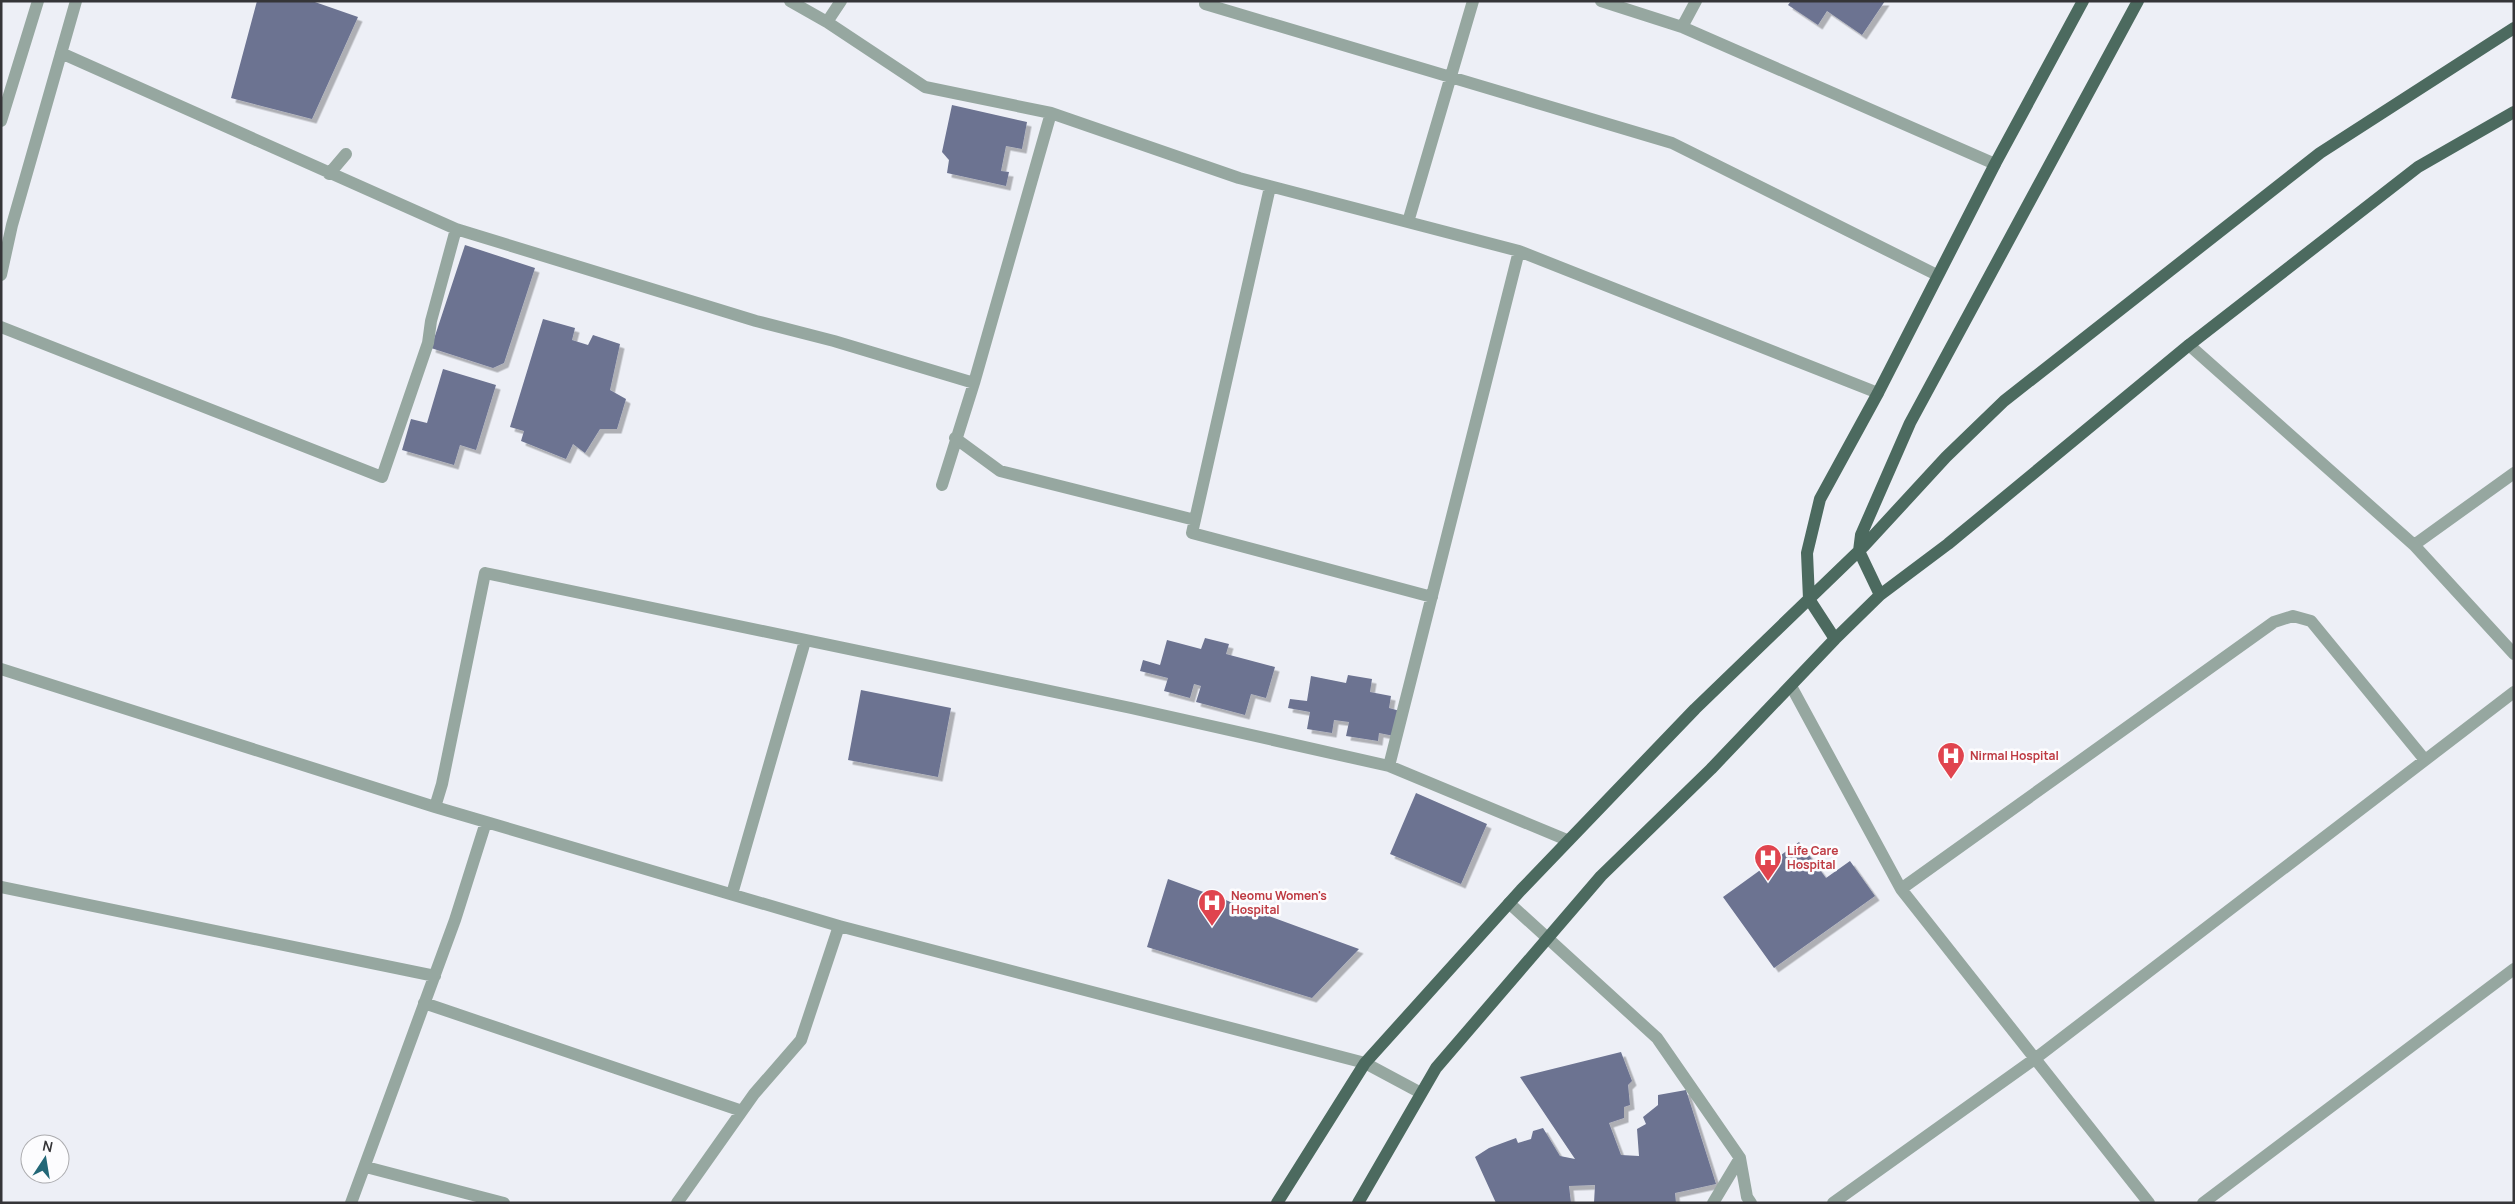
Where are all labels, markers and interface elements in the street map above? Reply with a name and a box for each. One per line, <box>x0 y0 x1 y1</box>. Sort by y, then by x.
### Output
hospital icon: Nirmal Hospital <box>1936 741 1966 780</box>
place label: Nirmal Hospital <box>1970 747 2059 764</box>
place label: Life Care Hospital <box>1787 842 1838 873</box>
hospital icon: Life Care Hospital <box>1753 843 1783 882</box>
place label: Neomu Women's Hospital <box>1231 887 1327 918</box>
hospital icon: Neomu Women's Hospital <box>1197 888 1227 927</box>
north arrow <box>20 1134 70 1184</box>
text: N <box>41 1135 55 1156</box>

